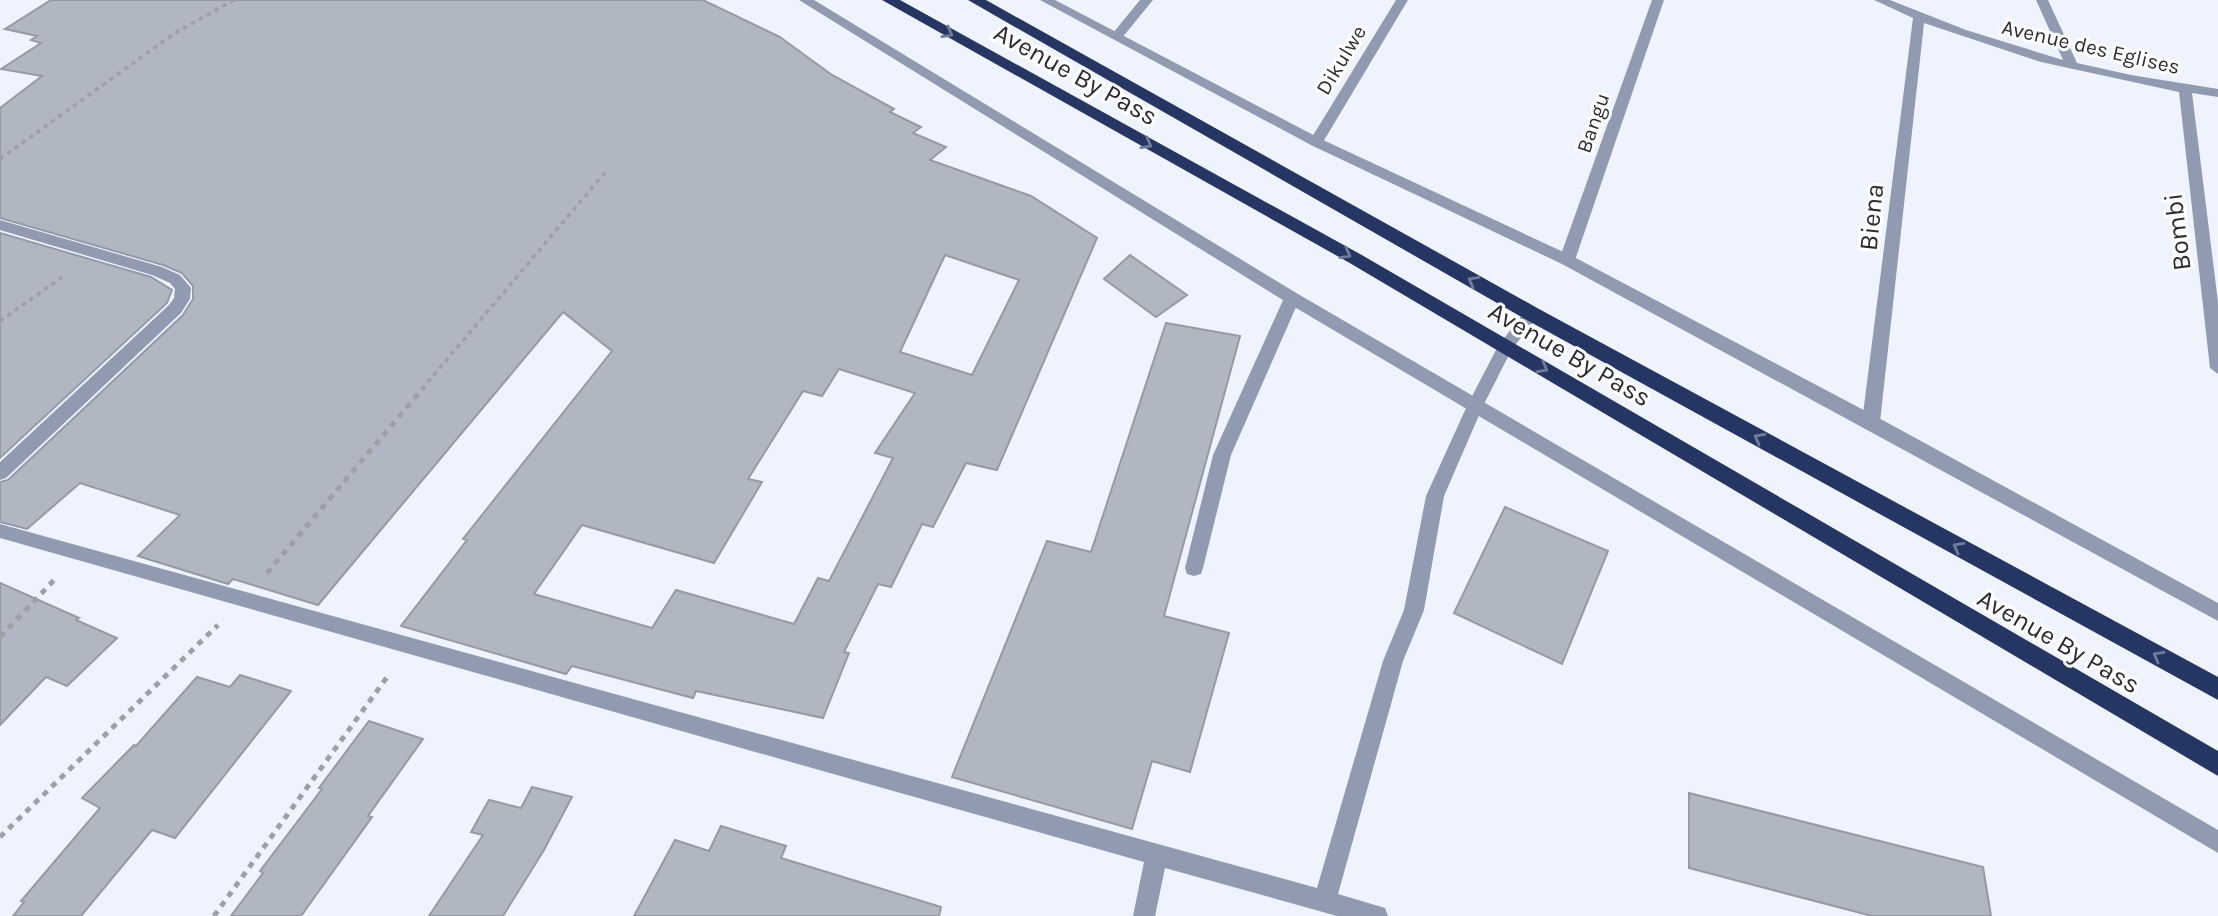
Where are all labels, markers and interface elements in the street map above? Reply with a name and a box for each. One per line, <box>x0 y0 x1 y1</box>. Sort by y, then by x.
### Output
street label: Avenue des Eglises <box>2000 15 2182 79</box>
street label: Avenue By Pass <box>989 17 1163 132</box>
street label: Dikulwe <box>1311 21 1371 99</box>
one-way arrow <box>941 25 954 38</box>
street label: Bangu <box>1572 90 1614 156</box>
one-way arrow <box>1140 135 1153 149</box>
street label: Biena <box>1853 182 1890 252</box>
street label: Bombi <box>2157 191 2198 272</box>
one-way arrow <box>1339 246 1351 259</box>
one-way arrow <box>1468 276 1481 289</box>
street label: Avenue By Pass <box>1483 295 1656 413</box>
one-way arrow <box>1536 360 1548 373</box>
one-way arrow <box>1753 433 1766 446</box>
one-way arrow <box>1953 542 1966 555</box>
street label: Avenue By Pass <box>1972 582 2145 700</box>
one-way arrow <box>2153 651 2165 664</box>

